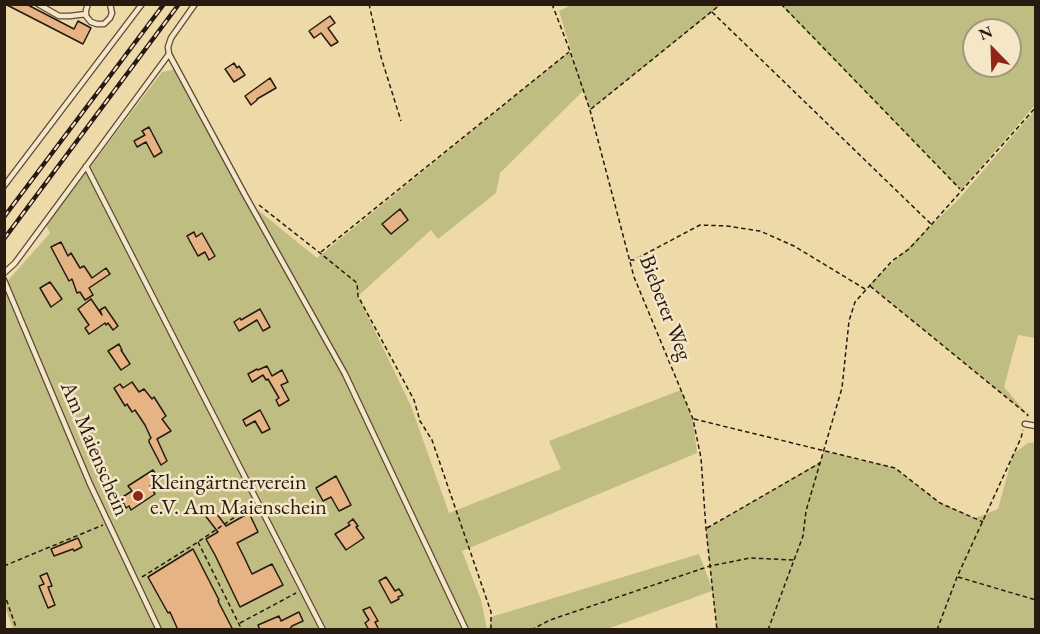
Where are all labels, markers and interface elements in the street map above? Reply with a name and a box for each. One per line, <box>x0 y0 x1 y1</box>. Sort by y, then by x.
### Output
north arrow <box>962 18 1022 78</box>
text: N <box>975 21 996 45</box>
street label: Bieberer Weg <box>633 252 697 364</box>
street label: Am Maienschein <box>54 378 134 520</box>
place label: Kleingärtnerverein e.V. Am Maienschein <box>150 470 327 522</box>
marker: Kleingärtnerverein e.V. Am Maienschein <box>131 489 145 503</box>

